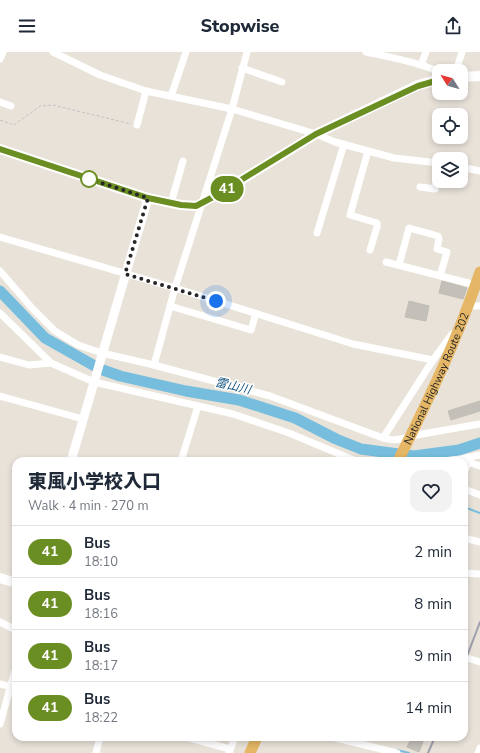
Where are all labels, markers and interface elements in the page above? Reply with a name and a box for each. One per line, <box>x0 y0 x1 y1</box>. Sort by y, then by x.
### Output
text: Stopwise <box>200 14 280 38</box>
icon: menu <box>16 15 38 37</box>
icon: share <box>442 15 464 37</box>
north arrow <box>432 64 468 100</box>
map controls <box>432 64 468 188</box>
button: locate <box>432 108 468 144</box>
button: layers <box>432 152 468 188</box>
unlabelled marker <box>80 170 98 188</box>
line badge: 41 <box>209 176 245 202</box>
text: 41 <box>219 179 235 198</box>
your location <box>206 291 226 311</box>
street label: National Highway Route 202 <box>400 310 472 447</box>
water label: 雷山川 <box>214 374 254 398</box>
text: 東風小学校入口 <box>28 469 161 495</box>
button: heart <box>410 470 452 512</box>
text: Walk · 4 min · 270 m <box>28 497 149 515</box>
text: Bus <box>84 533 110 553</box>
text: 41 <box>42 542 58 561</box>
text: 2 min <box>414 542 452 562</box>
text: 18:10 <box>84 553 118 571</box>
text: Bus <box>84 585 110 605</box>
text: 41 <box>42 594 58 613</box>
text: 8 min <box>414 594 452 614</box>
text: 18:16 <box>84 605 118 623</box>
text: Bus <box>84 637 110 657</box>
text: 41 <box>42 646 58 665</box>
text: 9 min <box>414 646 452 666</box>
text: 18:17 <box>84 657 118 675</box>
text: Bus <box>84 689 110 709</box>
text: 41 <box>42 698 58 717</box>
text: 14 min <box>405 698 452 718</box>
text: 18:22 <box>84 709 118 727</box>

